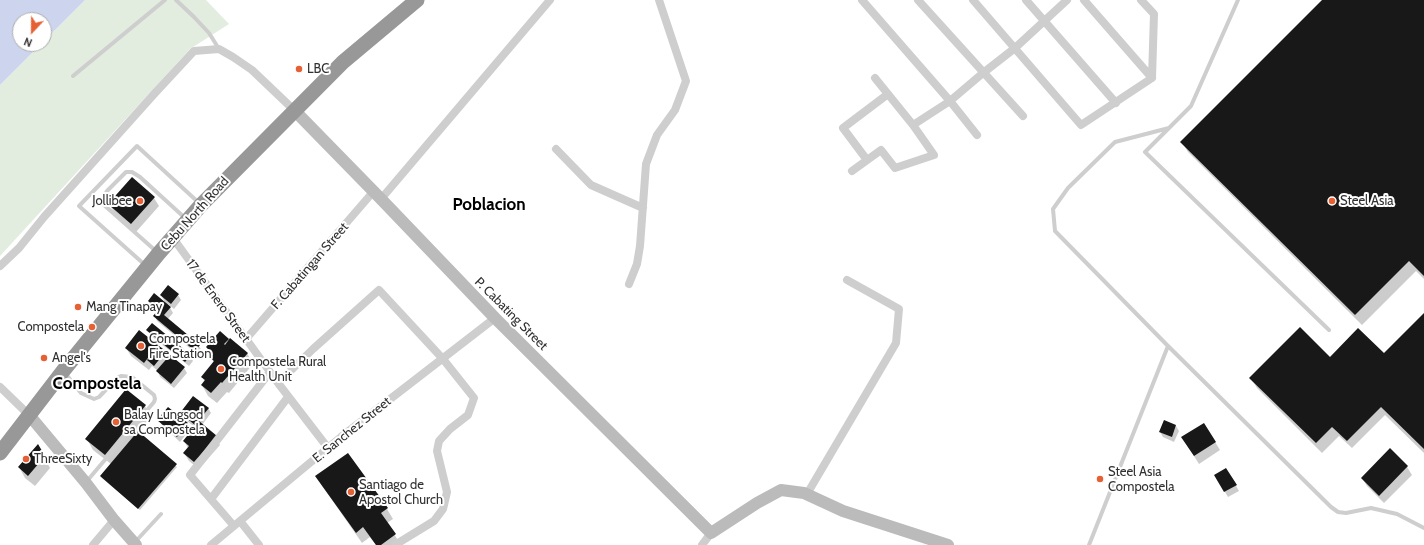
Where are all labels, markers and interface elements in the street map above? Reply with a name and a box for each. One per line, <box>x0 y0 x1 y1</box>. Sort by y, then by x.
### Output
north arrow <box>12 12 52 52</box>
text: N <box>22 34 34 50</box>
place label: LBC <box>307 61 329 77</box>
marker: LBC <box>294 64 304 74</box>
street label: Cebu North Road <box>158 174 232 254</box>
place label: Jollibee <box>92 193 132 209</box>
place label: Steel Asia <box>1340 193 1393 209</box>
district label: Poblacion <box>452 195 526 215</box>
marker: Jollibee <box>135 196 145 206</box>
marker: Steel Asia <box>1327 196 1337 206</box>
street label: F. Cabatingan Street <box>268 219 352 313</box>
street label: 17 de Enero Street <box>183 256 253 346</box>
street label: P. Cabating Street <box>471 274 551 354</box>
place label: Mang Tinapay <box>86 299 162 315</box>
marker: Mang Tinapay <box>73 302 83 312</box>
place label: Compostela <box>18 319 84 335</box>
marker: Compostela <box>87 322 97 332</box>
place label: Compostela Fire Station <box>149 331 215 362</box>
marker: Compostela Fire Station <box>136 341 146 351</box>
place label: Angel's <box>52 350 91 366</box>
marker: Angel's <box>39 353 49 363</box>
place label: Compostela Rural Health Unit <box>229 354 326 385</box>
marker: Compostela Rural Health Unit <box>216 364 226 374</box>
district label: Compostela <box>53 374 141 394</box>
street label: E. Sanchez Street <box>310 394 394 466</box>
place label: Balay Lungsod sa Compostela <box>124 407 205 438</box>
marker: Balay Lungsod sa Compostela <box>111 417 121 427</box>
place label: ThreeSixty <box>34 451 92 467</box>
marker: ThreeSixty <box>21 454 31 464</box>
place label: Steel Asia Compostela <box>1108 464 1174 495</box>
marker: Steel Asia Compostela <box>1095 474 1105 484</box>
place label: Santiago de Apostol Church <box>359 477 443 508</box>
marker: Santiago de Apostol Church <box>346 487 356 497</box>

